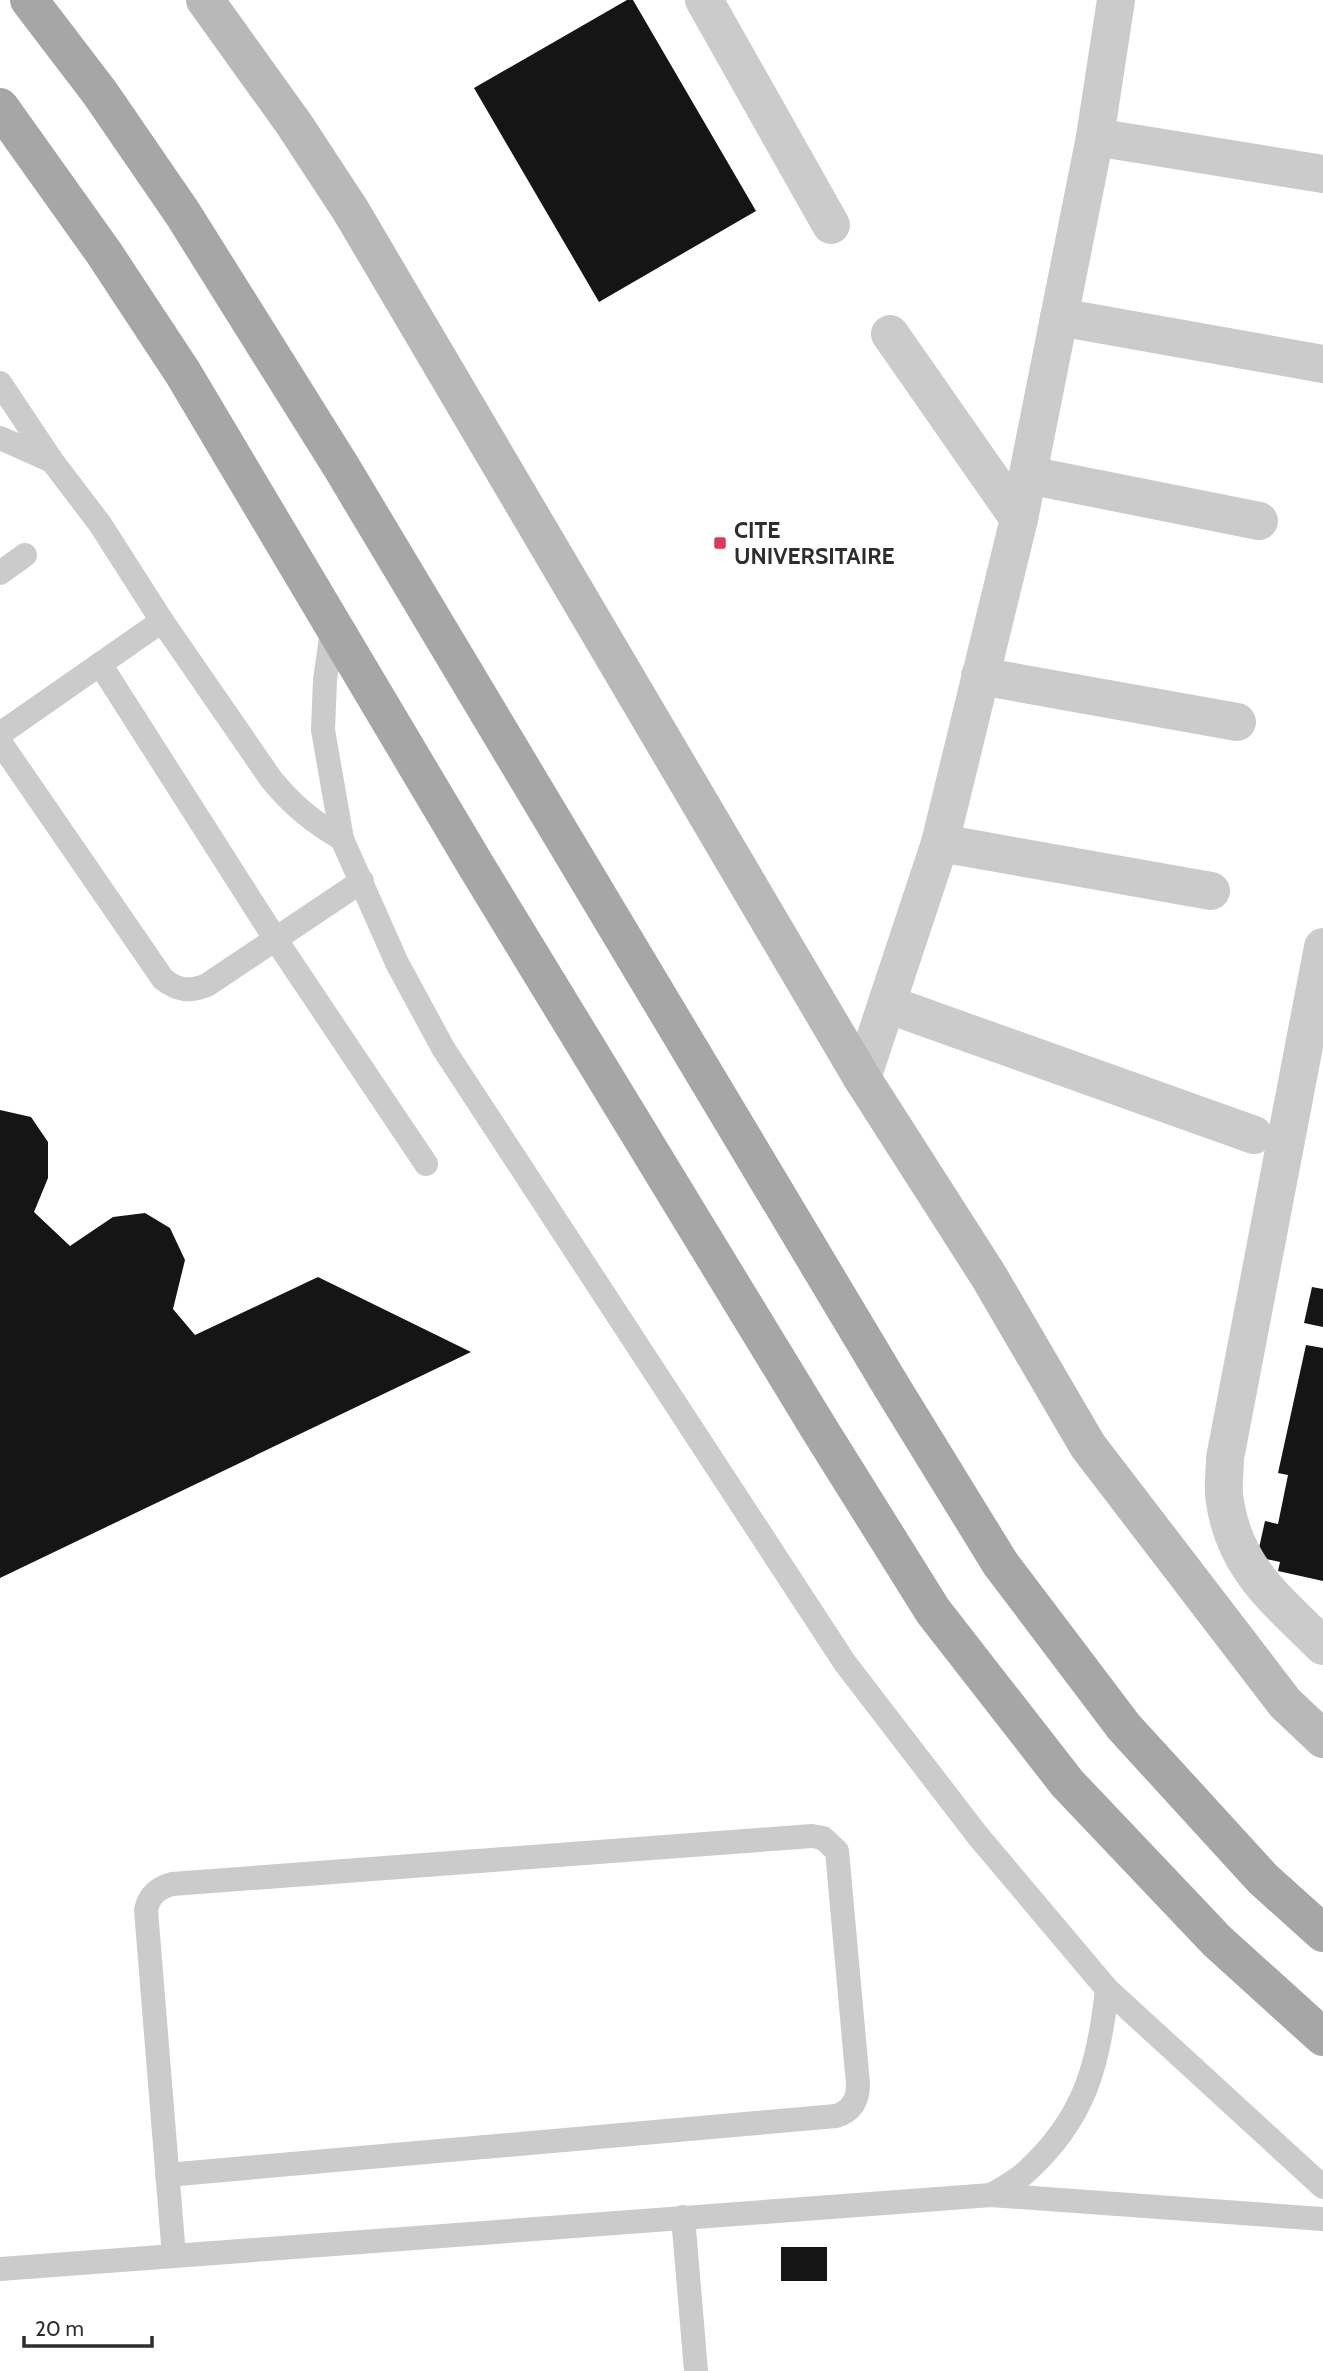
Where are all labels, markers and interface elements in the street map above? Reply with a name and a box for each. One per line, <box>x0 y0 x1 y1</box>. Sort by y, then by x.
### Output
place label: CITE UNIVERSITAIRE <box>734 516 895 570</box>
marker: CITE UNIVERSITAIRE <box>712 535 728 551</box>
scale bar <box>24 2304 152 2348</box>
text: 20 m <box>35 2316 84 2341</box>

